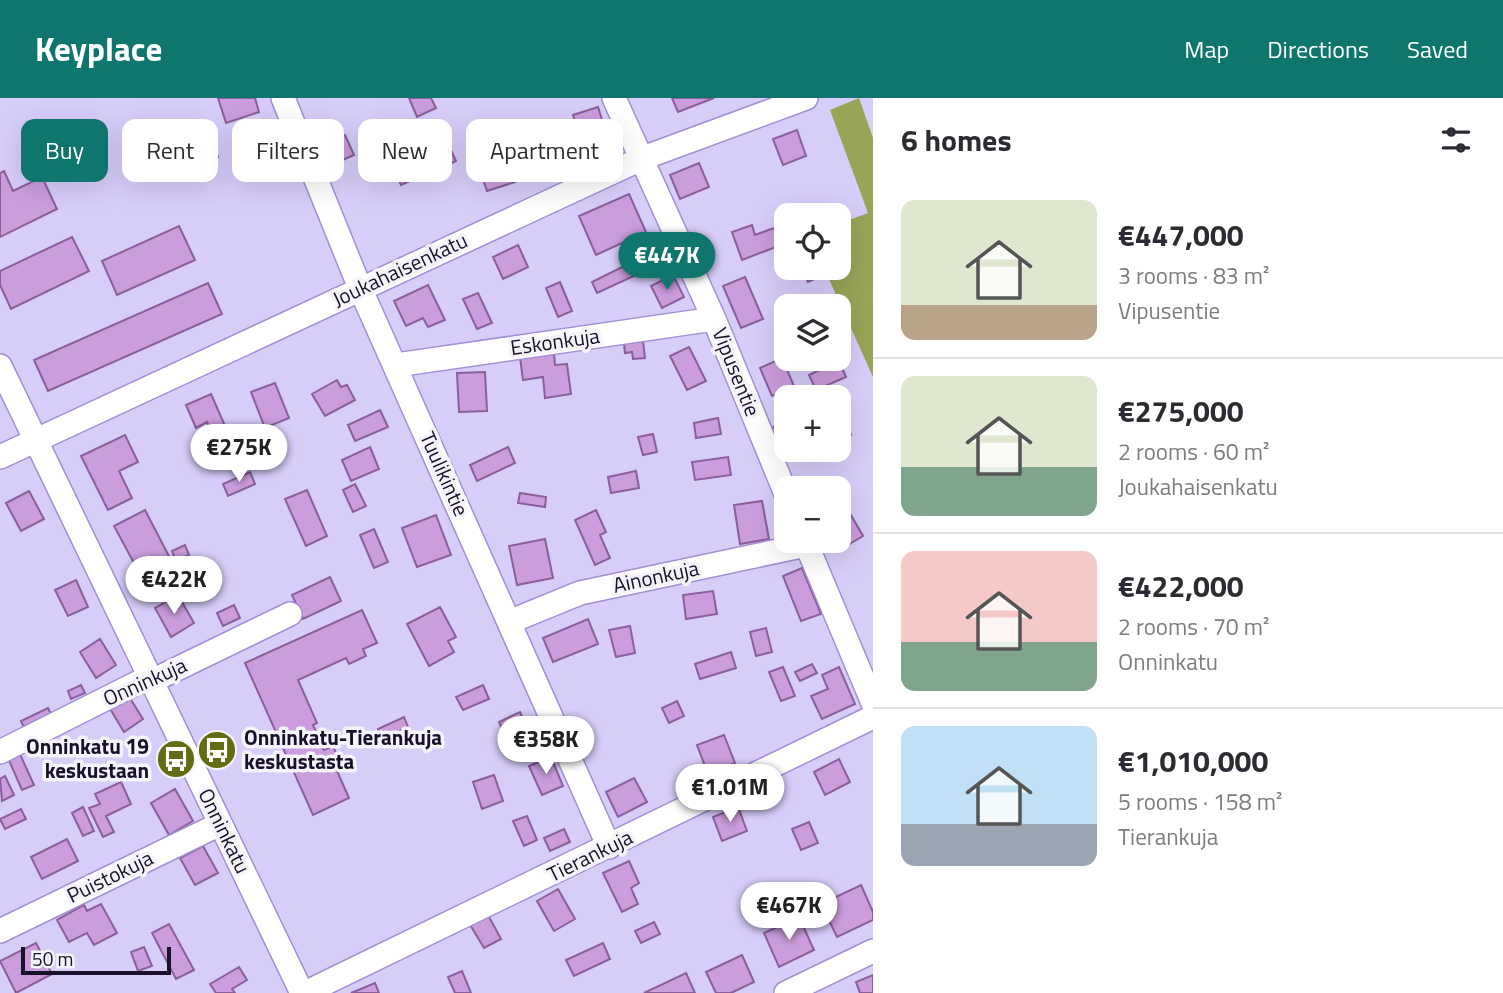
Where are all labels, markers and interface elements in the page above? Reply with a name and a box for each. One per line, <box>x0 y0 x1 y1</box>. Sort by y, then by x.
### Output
text: Keyplace <box>35 24 162 74</box>
text: Map <box>1184 31 1229 67</box>
text: Directions <box>1267 31 1369 67</box>
text: Saved <box>1407 31 1468 67</box>
text: 6 homes <box>901 117 1012 163</box>
chip: Buy <box>21 119 108 182</box>
chip: Rent <box>122 119 218 182</box>
chip: Filters <box>232 119 344 182</box>
chip: New <box>358 119 452 182</box>
chip: Apartment <box>466 119 623 182</box>
icon: filters <box>1437 121 1475 159</box>
map controls <box>774 203 851 553</box>
button: locate <box>774 203 851 280</box>
text: €447,000 <box>1118 212 1244 258</box>
street label: Joukahaisenkatu <box>327 224 472 314</box>
icon: home <box>957 228 1041 312</box>
pin: €447K <box>618 232 716 292</box>
text: €447K <box>634 237 700 272</box>
text: 3 rooms · 83 m² <box>1118 258 1269 293</box>
text: Vipusentie <box>1118 293 1220 328</box>
button: layers <box>774 294 851 371</box>
street label: Eskonkuja <box>508 319 602 363</box>
street label: Vipusentie <box>705 322 769 421</box>
button: + <box>774 385 851 462</box>
text: €275,000 <box>1118 388 1244 434</box>
icon: home <box>957 404 1041 488</box>
pin: €275K <box>190 424 288 484</box>
street label: Tuulikintie <box>412 426 478 521</box>
text: €275K <box>206 429 272 464</box>
text: 2 rooms · 60 m² <box>1118 434 1269 469</box>
text: Joukahaisenkatu <box>1118 469 1278 504</box>
button: − <box>774 476 851 553</box>
street label: Ainonkuja <box>610 551 702 601</box>
pin: €422K <box>125 556 223 616</box>
text: €422K <box>141 561 207 596</box>
text: €422,000 <box>1118 563 1244 609</box>
icon: home <box>957 579 1041 663</box>
text: 2 rooms · 70 m² <box>1118 609 1269 644</box>
text: Onninkatu <box>1118 644 1218 679</box>
street label: Onninkuja <box>98 648 192 714</box>
pin: €358K <box>497 716 595 776</box>
place label: Onninkatu-Tierankuja keskustasta <box>244 721 442 777</box>
text: €358K <box>513 721 579 756</box>
bus stop icon: Onninkatu-Tierankuja keskustasta <box>196 729 238 771</box>
place label: Onninkatu 19 keskustaan <box>26 730 149 786</box>
bus stop icon: Onninkatu 19 keskustaan <box>155 738 197 780</box>
text: €1,010,000 <box>1118 738 1268 784</box>
icon: home <box>957 754 1041 838</box>
pin: €1.01M <box>673 764 787 824</box>
text: €1.01M <box>691 769 769 804</box>
street label: Onninkatu <box>190 782 259 879</box>
text: 5 rooms · 158 m² <box>1118 784 1282 819</box>
text: Tierankuja <box>1118 819 1218 854</box>
street label: Tierankuja <box>541 820 638 890</box>
street label: Puistokuja <box>61 841 159 911</box>
pin: €467K <box>740 882 838 942</box>
text: €467K <box>756 887 822 922</box>
scale bar <box>21 944 172 976</box>
text: 50 m <box>32 944 73 973</box>

